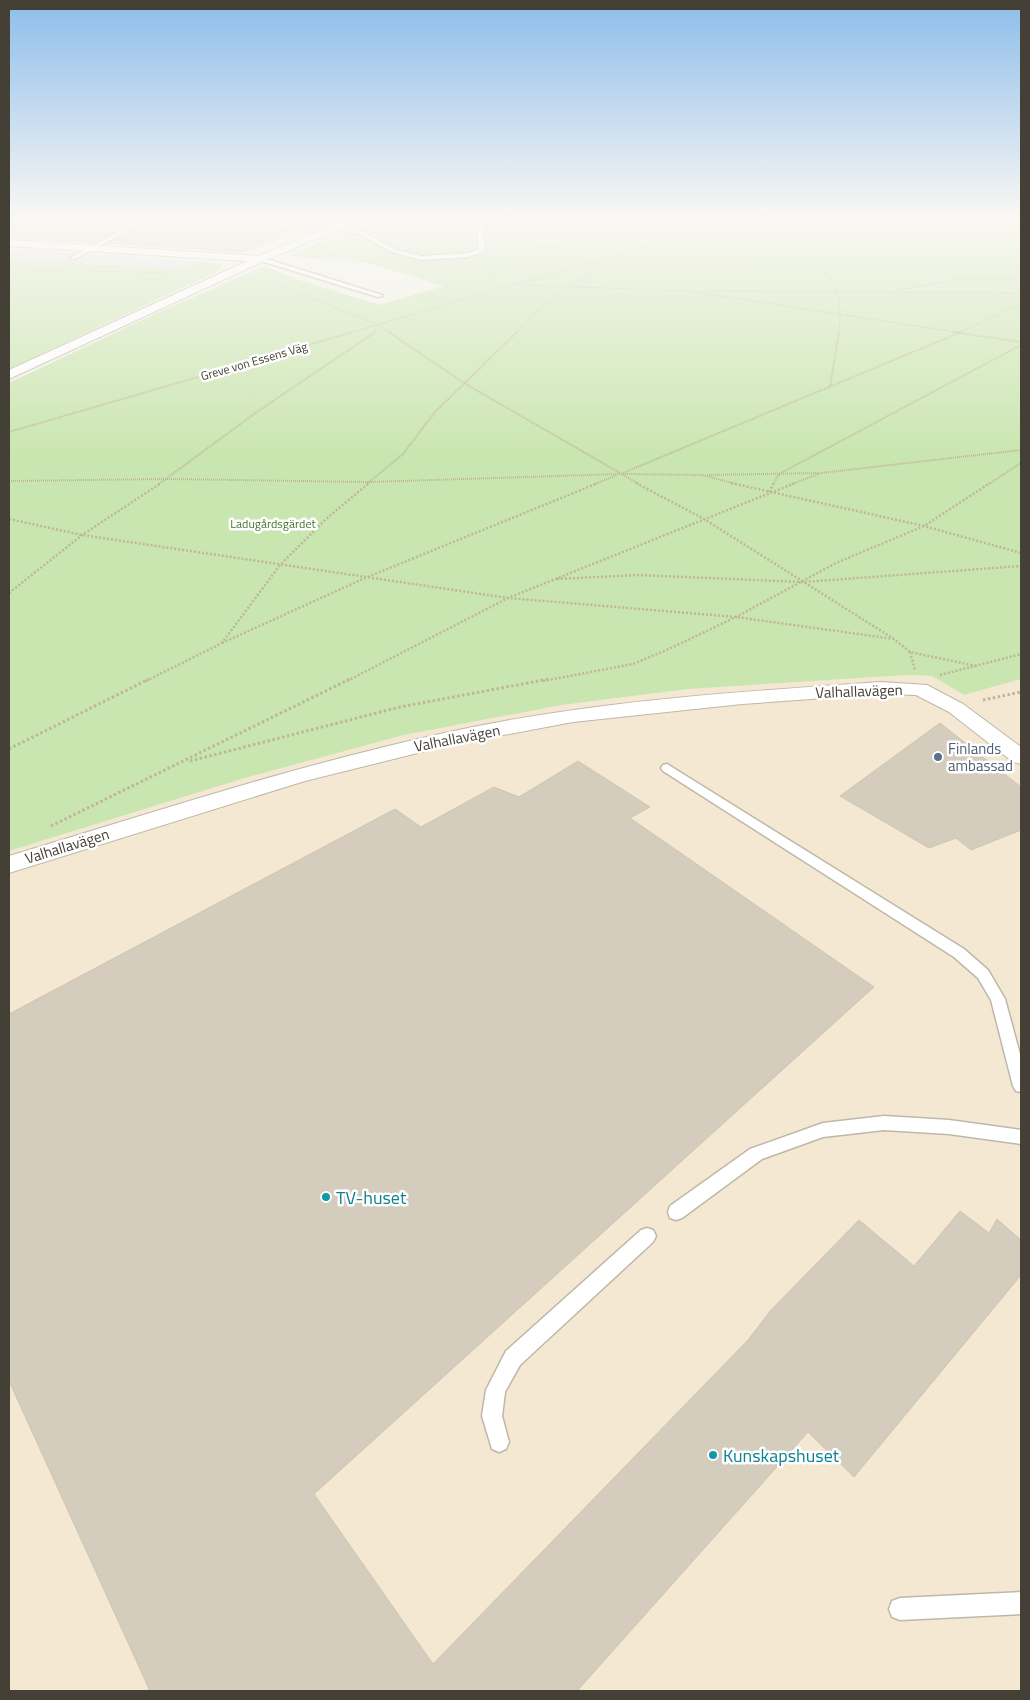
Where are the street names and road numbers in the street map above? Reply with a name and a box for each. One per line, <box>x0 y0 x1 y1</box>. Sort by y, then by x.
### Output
street label: Greve von Essens Väg <box>198 337 310 385</box>
street label: Valhallavägen <box>815 678 903 704</box>
street label: Valhallavägen <box>412 718 502 758</box>
street label: Valhallavägen <box>22 822 112 870</box>

